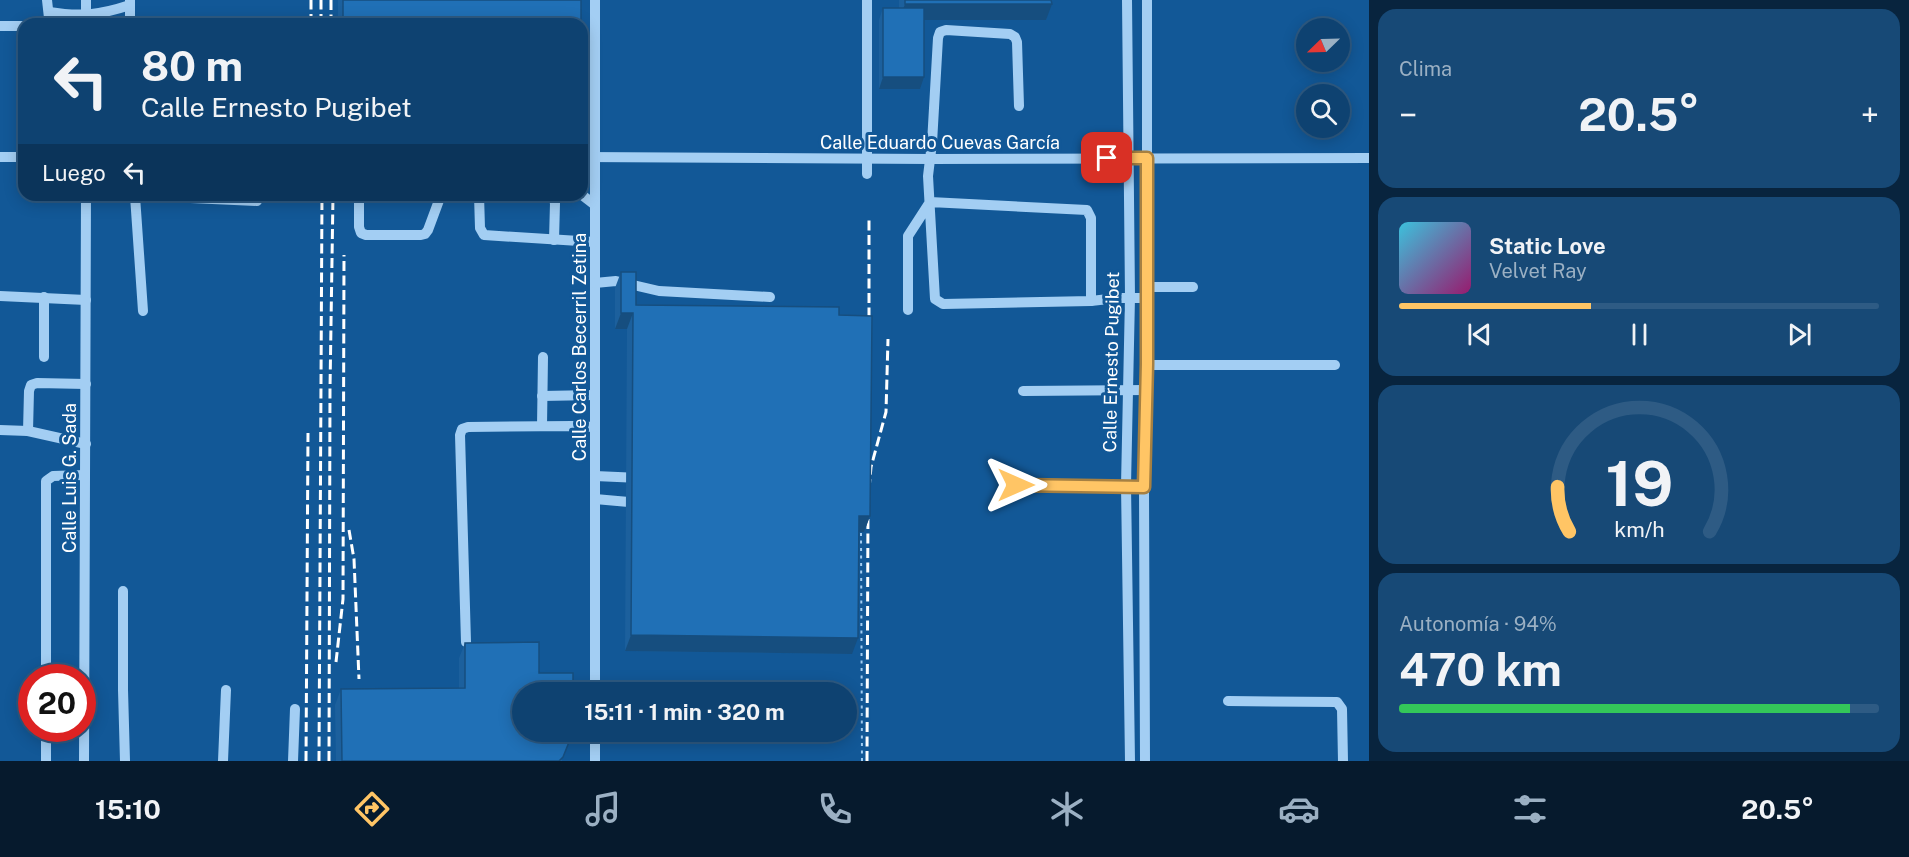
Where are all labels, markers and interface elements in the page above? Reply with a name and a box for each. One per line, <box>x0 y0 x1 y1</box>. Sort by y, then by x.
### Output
north arrow <box>1296 18 1350 72</box>
map controls <box>1296 18 1350 138</box>
text: 80 m <box>141 41 243 90</box>
icon: left <box>42 42 120 120</box>
text: Clima <box>1399 57 1452 81</box>
button: search <box>1296 84 1350 138</box>
text: 20.5° <box>1578 88 1700 141</box>
text: Calle Ernesto Pugibet <box>141 91 412 123</box>
text: − <box>1399 96 1417 134</box>
text: + <box>1861 96 1879 134</box>
street label: Calle Eduardo Cuevas García <box>820 132 1060 153</box>
pin <box>1081 132 1132 183</box>
icon: arrive <box>1090 141 1123 174</box>
icon: left <box>118 156 151 189</box>
text: Luego <box>42 160 106 186</box>
street label: Calle Carlos Becerril Zetina <box>569 233 590 461</box>
text: Static Love <box>1489 233 1606 259</box>
text: Velvet Ray <box>1489 259 1587 283</box>
street label: Calle Ernesto Pugibet <box>1099 272 1123 452</box>
icon: previous <box>1463 318 1496 351</box>
icon: pause <box>1623 318 1656 351</box>
icon: next <box>1783 318 1816 351</box>
street label: Calle Luis G. Sada <box>59 403 80 553</box>
text: 19 <box>1605 447 1673 520</box>
position arrow <box>984 453 1048 517</box>
text: km/h <box>1614 517 1664 542</box>
text: Autonomía · 94% <box>1399 612 1557 636</box>
text: 470 km <box>1399 643 1562 696</box>
speed limit sign: 20 <box>18 664 96 742</box>
text: 15:11 · 1 min · 320 m <box>584 699 785 725</box>
icon: directions <box>351 788 393 830</box>
icon: music <box>582 788 624 830</box>
icon: phone <box>814 788 856 830</box>
icon: climate <box>1046 788 1088 830</box>
icon: car <box>1278 788 1320 830</box>
icon: filters <box>1509 788 1551 830</box>
text: 15:10 <box>95 793 161 825</box>
text: 20.5° <box>1741 793 1814 825</box>

